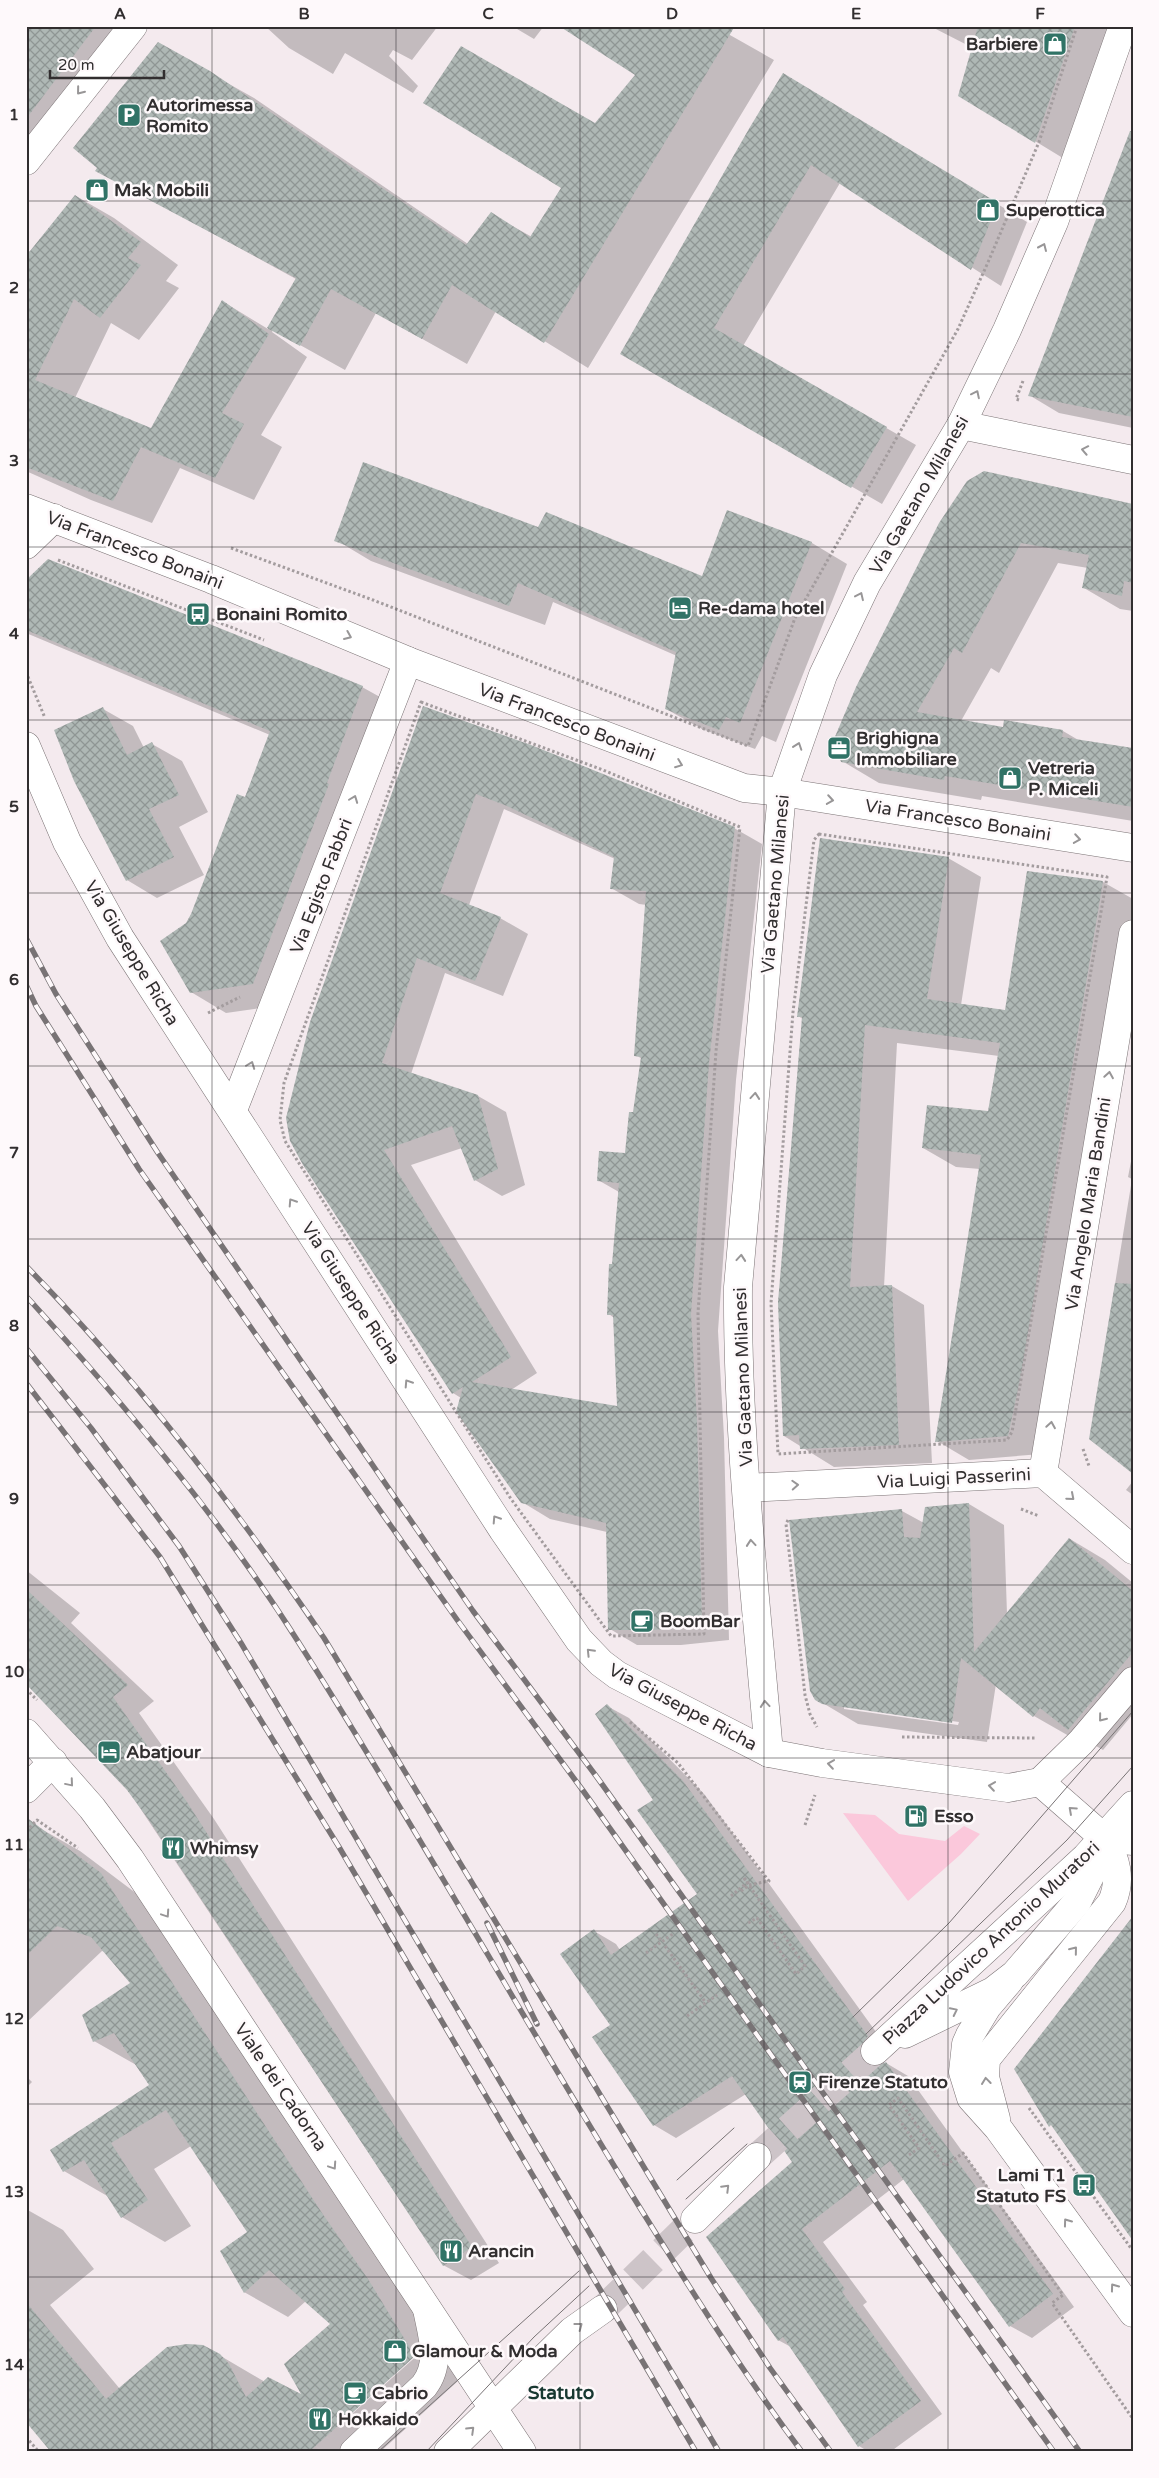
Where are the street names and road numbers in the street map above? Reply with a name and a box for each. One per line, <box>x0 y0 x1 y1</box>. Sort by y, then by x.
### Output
street label: Via Gaetano Milanesi <box>865 412 973 578</box>
street label: Via Francesco Bonaini <box>43 506 227 594</box>
street label: Via Francesco Bonaini <box>475 678 659 766</box>
street label: Via Gaetano Milanesi <box>756 794 794 974</box>
street label: Via Francesco Bonaini <box>864 794 1052 846</box>
street label: Via Egisto Fabbri <box>285 815 357 957</box>
street label: Via Giuseppe Richa <box>80 877 184 1029</box>
street label: Via Angelo Maria Bandini <box>1060 1096 1116 1312</box>
street label: Via Giuseppe Richa <box>297 1218 405 1368</box>
street label: Via Gaetano Milanesi <box>729 1287 757 1467</box>
street label: Via Luigi Passerini <box>877 1463 1031 1493</box>
street label: Via Giuseppe Richa <box>605 1659 761 1755</box>
street label: Piazza Ludovico Antonio Muratori <box>878 1836 1104 2050</box>
street label: Viale dei Cadorna <box>230 2019 332 2155</box>

